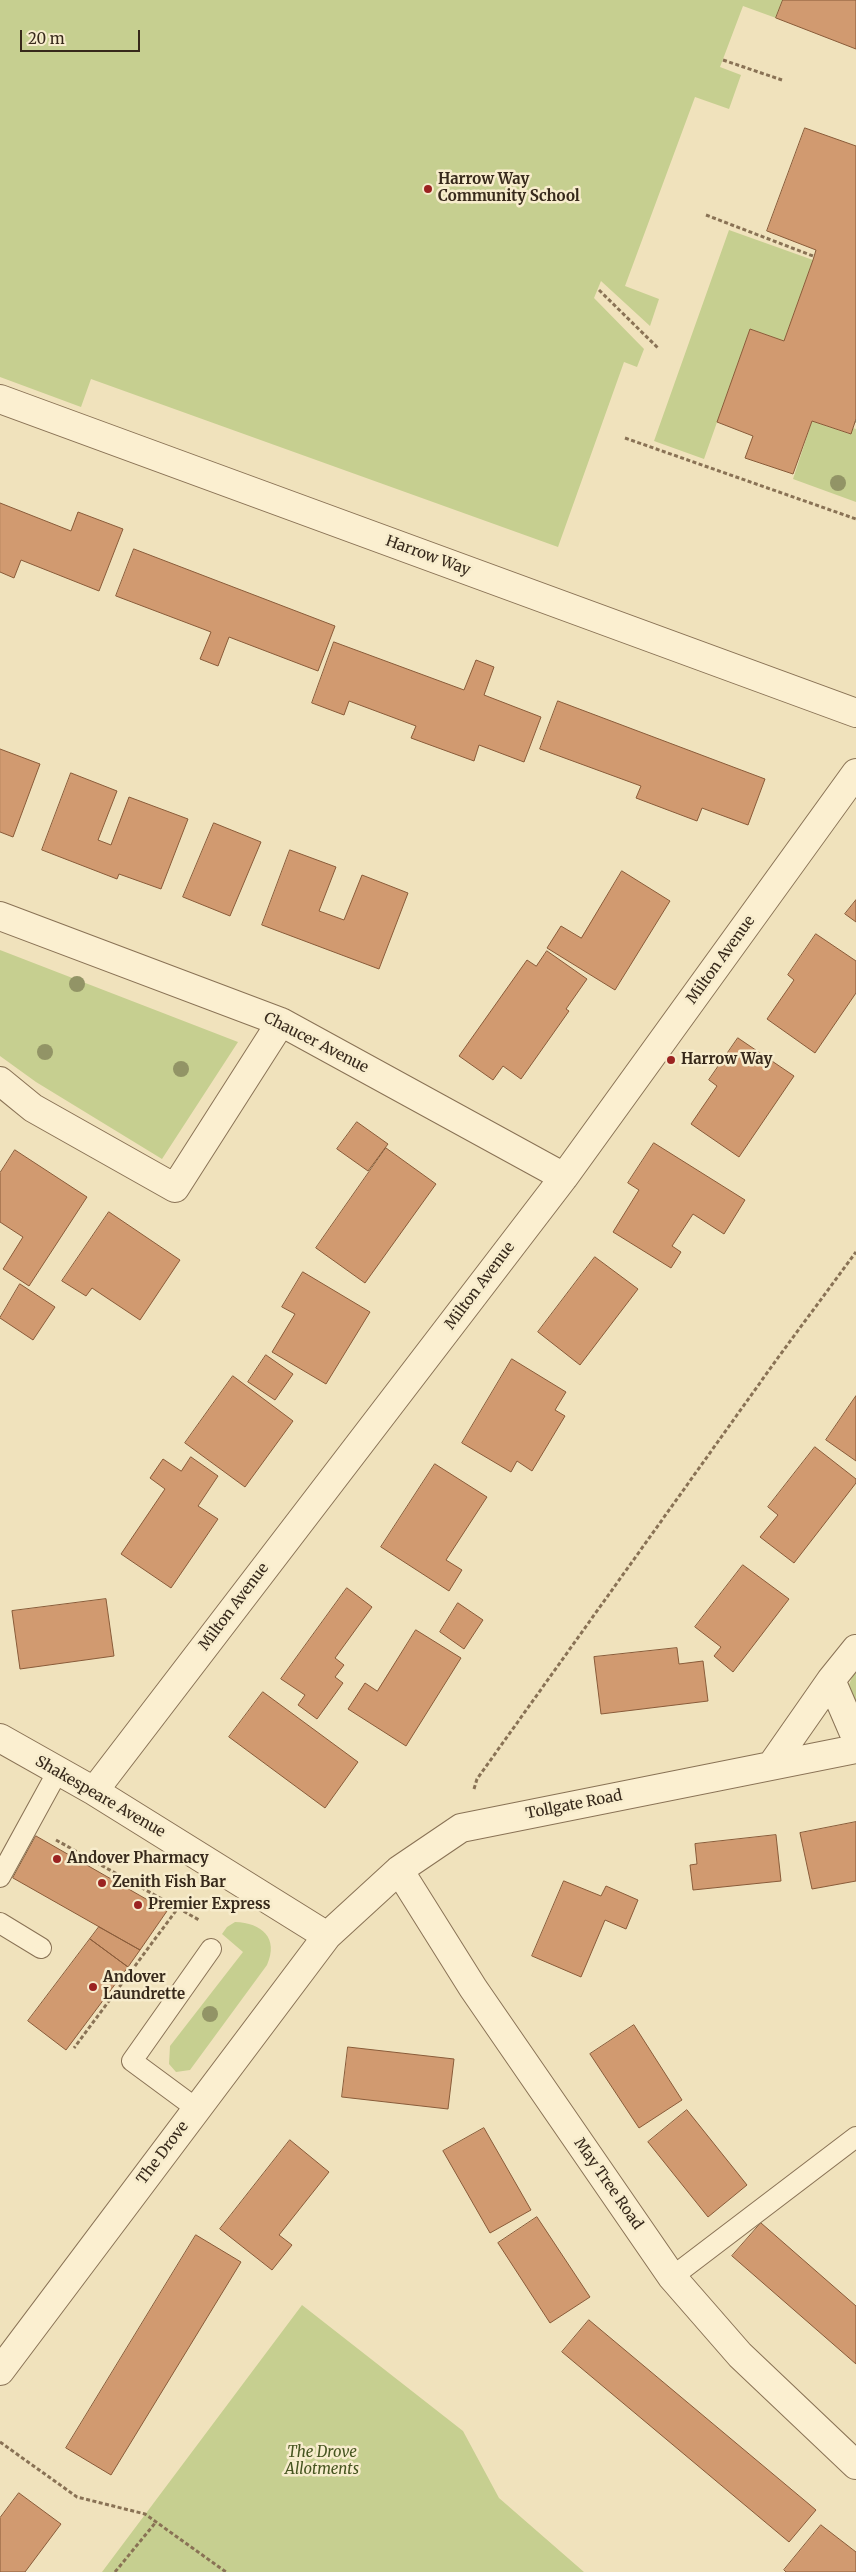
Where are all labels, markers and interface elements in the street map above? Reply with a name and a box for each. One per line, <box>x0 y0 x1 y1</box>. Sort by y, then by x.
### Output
scale bar <box>22 20 142 52</box>
text: 20 m <box>28 29 65 48</box>
place label: Harrow Way Community School <box>438 171 580 206</box>
marker: Harrow Way Community School <box>422 183 434 195</box>
street label: Harrow Way <box>383 532 473 580</box>
street label: Milton Avenue <box>683 912 759 1008</box>
street label: Chaucer Avenue <box>261 1009 371 1077</box>
place label: Harrow Way <box>681 1051 772 1069</box>
marker: Harrow Way <box>665 1054 677 1066</box>
street label: Milton Avenue <box>441 1239 519 1333</box>
street label: Milton Avenue <box>195 1560 273 1654</box>
street label: Shakespeare Avenue <box>32 1752 168 1842</box>
street label: Tollgate Road <box>524 1787 624 1823</box>
place label: Andover Pharmacy <box>67 1850 209 1868</box>
marker: Andover Pharmacy <box>51 1853 63 1865</box>
place label: Zenith Fish Bar <box>112 1874 226 1892</box>
marker: Zenith Fish Bar <box>96 1877 108 1889</box>
place label: Premier Express <box>148 1896 270 1914</box>
marker: Premier Express <box>132 1899 144 1911</box>
place label: Andover Laundrette <box>103 1969 185 2004</box>
marker: Andover Laundrette <box>87 1981 99 1993</box>
street label: The Drove <box>133 2118 193 2188</box>
street label: May Tree Road <box>570 2135 646 2233</box>
park label: The Drove Allotments <box>285 2444 359 2479</box>

